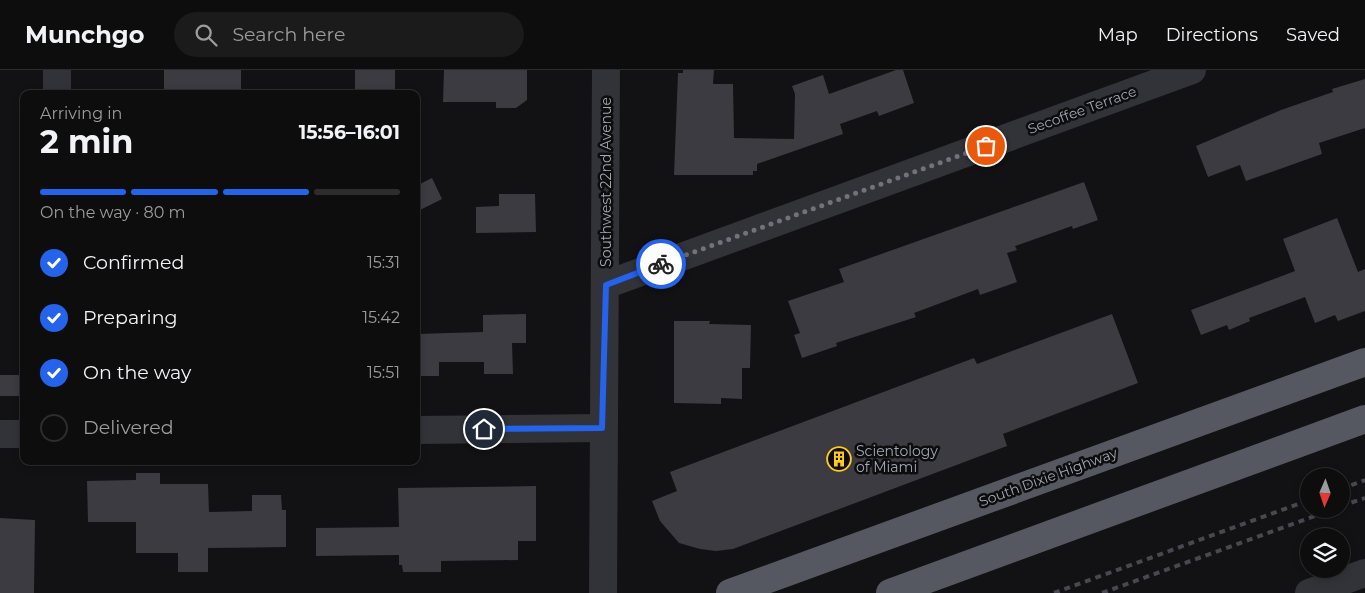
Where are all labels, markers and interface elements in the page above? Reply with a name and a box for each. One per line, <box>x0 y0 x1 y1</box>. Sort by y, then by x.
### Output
search box <box>174 12 524 57</box>
text: Munchgo <box>25 20 144 49</box>
icon: search <box>192 21 220 49</box>
text: Search here <box>232 23 345 46</box>
text: Map <box>1098 24 1138 46</box>
text: Directions <box>1166 24 1258 46</box>
text: Saved <box>1286 24 1340 46</box>
street label: Secoffee Terrace <box>1025 82 1139 138</box>
street label: Southwest 22nd Avenue <box>597 97 615 267</box>
text: Arriving in <box>40 104 122 123</box>
text: 15:56–16:01 <box>299 121 400 144</box>
text: 2 min <box>40 122 133 161</box>
pin <box>965 125 1007 167</box>
icon: bag <box>972 132 1000 160</box>
text: On the way · 80 m <box>40 203 186 222</box>
courier <box>636 239 686 289</box>
icon: check <box>40 249 68 277</box>
icon: bike <box>647 250 675 278</box>
text: Confirmed <box>83 251 184 274</box>
text: 15:31 <box>367 253 400 272</box>
icon: check <box>40 304 68 332</box>
text: Preparing <box>83 306 178 329</box>
text: 15:42 <box>362 308 400 327</box>
icon: check <box>40 359 68 387</box>
text: On the way <box>83 361 191 384</box>
text: 15:51 <box>367 363 400 382</box>
pin <box>463 408 505 450</box>
icon: home <box>470 415 498 443</box>
text: Delivered <box>83 416 174 439</box>
place label: Scientology of Miami <box>856 442 938 476</box>
street label: South Dixie Highway <box>976 443 1120 510</box>
building icon: Scientology of Miami <box>826 446 852 472</box>
north arrow <box>1300 468 1350 518</box>
map controls <box>1300 468 1350 578</box>
button: layers <box>1300 528 1350 578</box>

